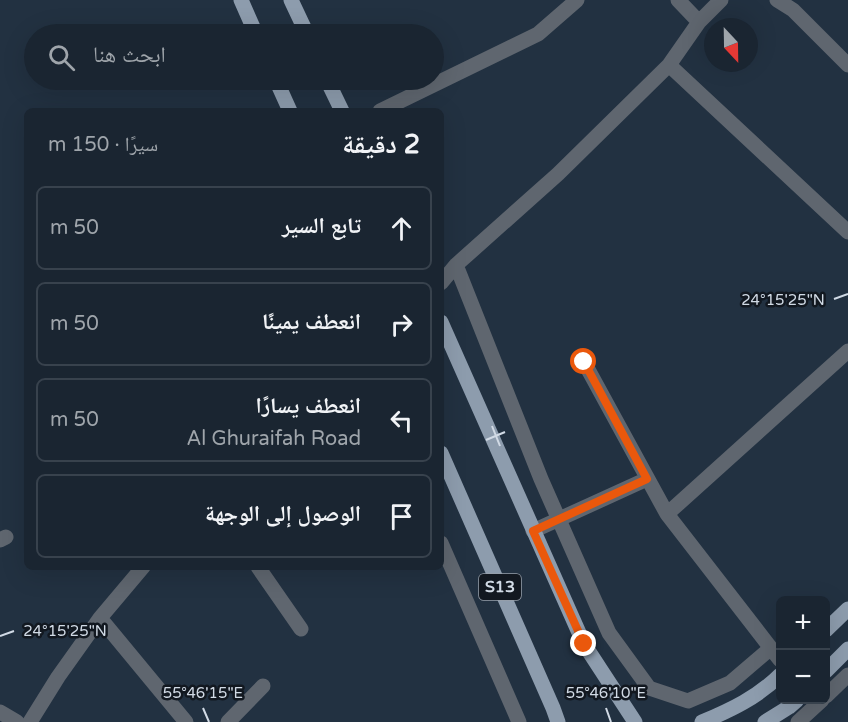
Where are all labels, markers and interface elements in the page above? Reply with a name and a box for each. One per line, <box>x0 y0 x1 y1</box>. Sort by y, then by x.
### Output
north arrow <box>704 18 758 72</box>
search box <box>24 24 444 90</box>
icon: search <box>45 41 78 74</box>
text: ابحث هنا <box>93 42 166 68</box>
text: 2 دقيقة <box>342 129 420 160</box>
text: سيرًا · 150 m <box>48 133 158 157</box>
icon: ahead <box>385 212 418 245</box>
text: تابع السير <box>282 213 361 239</box>
text: 50 m <box>50 216 99 240</box>
text: 24°15'25"N <box>741 291 825 309</box>
icon: right <box>385 308 418 341</box>
text: انعطف يمينًا <box>262 309 361 335</box>
text: 50 m <box>50 312 99 336</box>
route start <box>570 348 596 374</box>
text: انعطف يسارًا <box>256 393 361 419</box>
icon: left <box>385 404 418 437</box>
text: 50 m <box>50 408 99 432</box>
text: Al Ghuraifah Road <box>187 427 361 451</box>
icon: arrive <box>385 500 418 533</box>
text: الوصول إلى الوجهة <box>205 501 361 527</box>
road number: S13 <box>479 574 521 600</box>
map controls <box>776 596 830 704</box>
button: + <box>776 596 830 650</box>
text: 24°15'25"N <box>23 622 107 640</box>
route end <box>570 630 596 656</box>
button: − <box>776 650 830 704</box>
text: 55°46'15"E <box>163 684 243 702</box>
text: 55°46'10"E <box>566 684 646 702</box>

